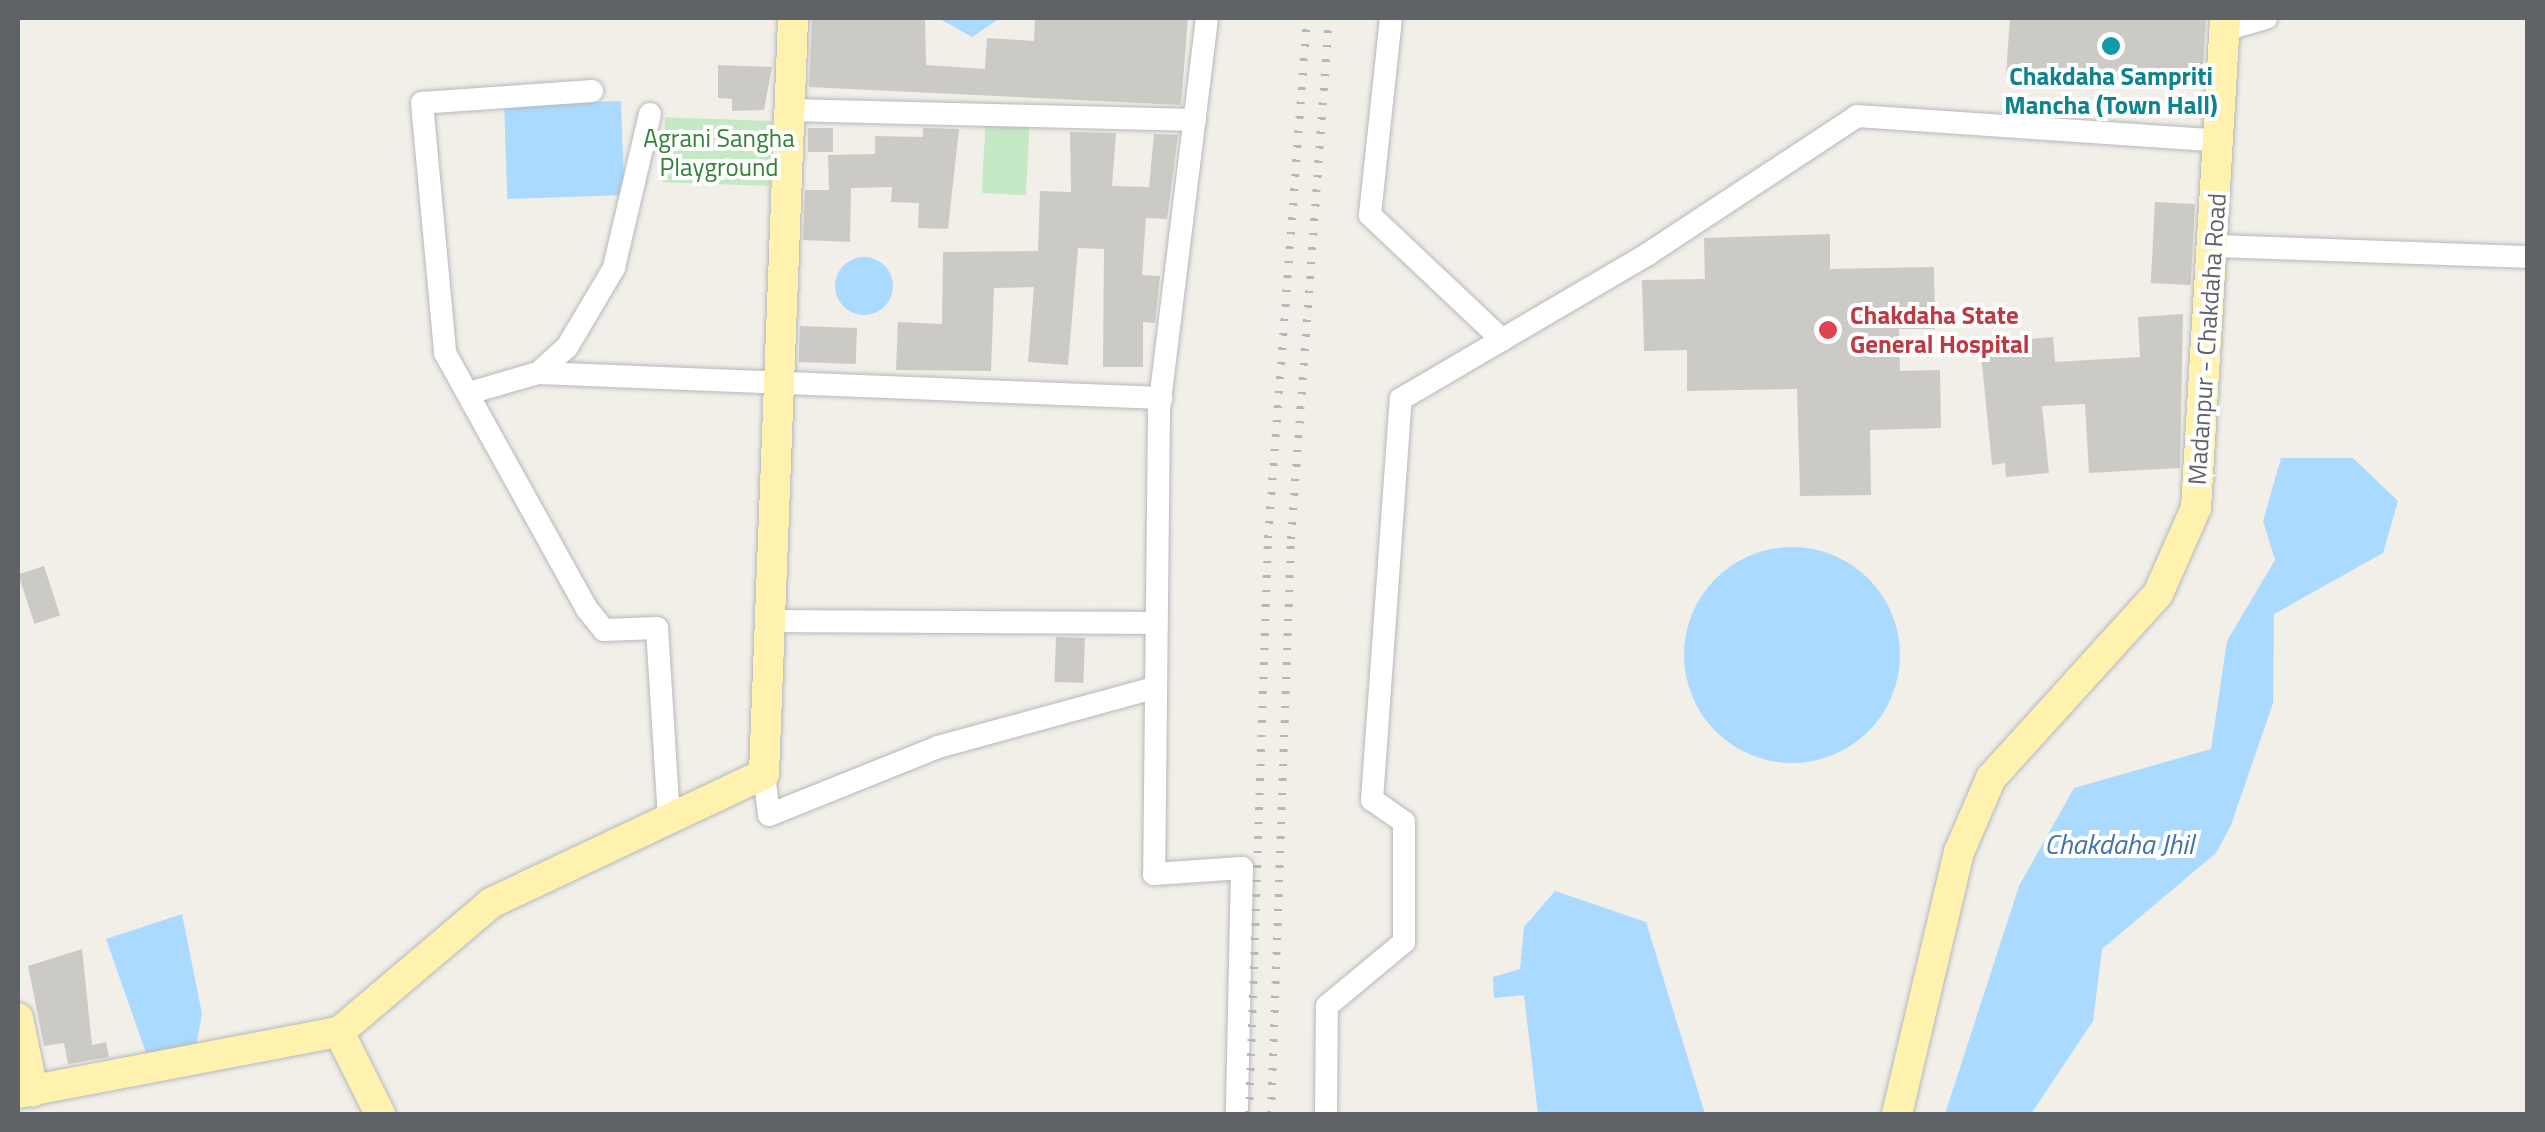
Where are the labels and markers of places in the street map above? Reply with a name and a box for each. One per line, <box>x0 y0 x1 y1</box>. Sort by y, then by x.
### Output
marker: Chakdaha Sampriti Mancha (Town Hall) <box>2100 35 2122 57</box>
place label: Chakdaha Sampriti Mancha (Town Hall) <box>2004 62 2218 121</box>
place label: Chakdaha State General Hospital <box>1850 301 2029 360</box>
marker: Chakdaha State General Hospital <box>1815 317 1841 343</box>

